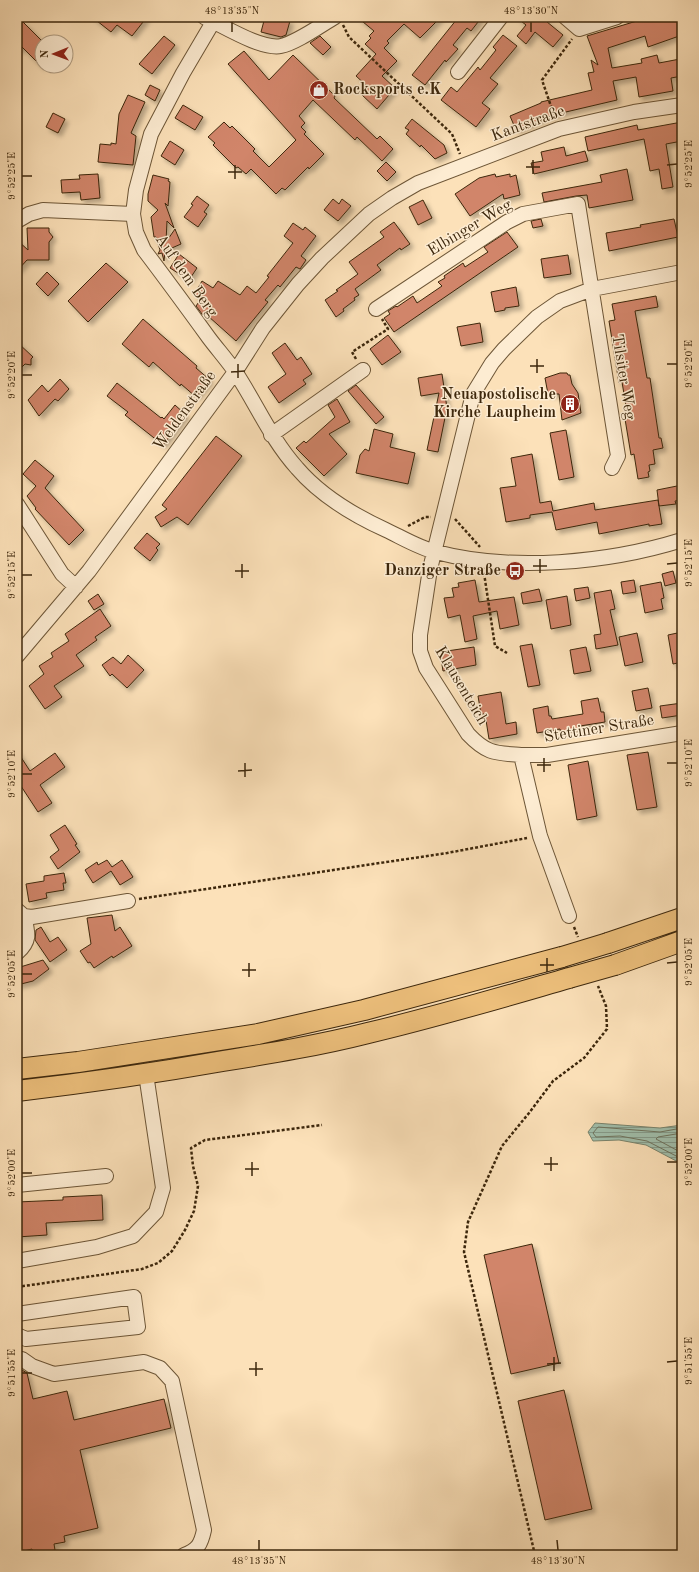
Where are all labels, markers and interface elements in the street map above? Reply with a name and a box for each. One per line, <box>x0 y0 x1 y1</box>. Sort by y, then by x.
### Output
text: 48°13'35"N <box>205 6 260 16</box>
text: 48°13'30"N <box>504 6 559 16</box>
north arrow <box>34 34 74 74</box>
text: N <box>40 49 51 58</box>
shop icon: Rocksports e.K <box>308 79 330 101</box>
place label: Rocksports e.K <box>333 82 441 98</box>
street label: Kantstraße <box>489 103 567 145</box>
text: 9°52'25"E <box>684 140 694 188</box>
text: 9°52'25"E <box>7 152 17 200</box>
street label: Elbinger Weg <box>425 196 515 259</box>
street label: Auf dem Berg <box>152 232 221 321</box>
street label: Tilsiter Weg <box>608 333 638 422</box>
text: 9°52'20"E <box>684 340 694 388</box>
text: 9°52'20"E <box>7 351 17 399</box>
street label: Weldenstraße <box>151 368 219 454</box>
place label: Neuapostolische Kirche Laupheim <box>433 387 556 421</box>
building icon: Neuapostolische Kirche Laupheim <box>559 393 581 415</box>
text: 9°52'15"E <box>684 539 694 587</box>
text: 9°52'15"E <box>7 551 17 599</box>
bus stop icon: Danziger Straße <box>504 560 526 582</box>
place label: Danziger Straße <box>384 563 501 579</box>
street label: Klausenteich <box>431 644 491 728</box>
street label: Stettiner Straße <box>543 712 655 746</box>
text: 9°52'10"E <box>684 739 694 787</box>
text: 9°52'10"E <box>7 750 17 798</box>
text: 9°52'05"E <box>684 938 694 986</box>
text: 9°52'05"E <box>7 950 17 998</box>
text: 9°52'00"E <box>684 1138 694 1186</box>
text: 9°52'00"E <box>7 1149 17 1197</box>
text: 9°51'55"E <box>684 1337 694 1385</box>
text: 9°51'55"E <box>7 1349 17 1397</box>
text: 48°13'35"N <box>232 1556 287 1566</box>
text: 48°13'30"N <box>531 1556 586 1566</box>

